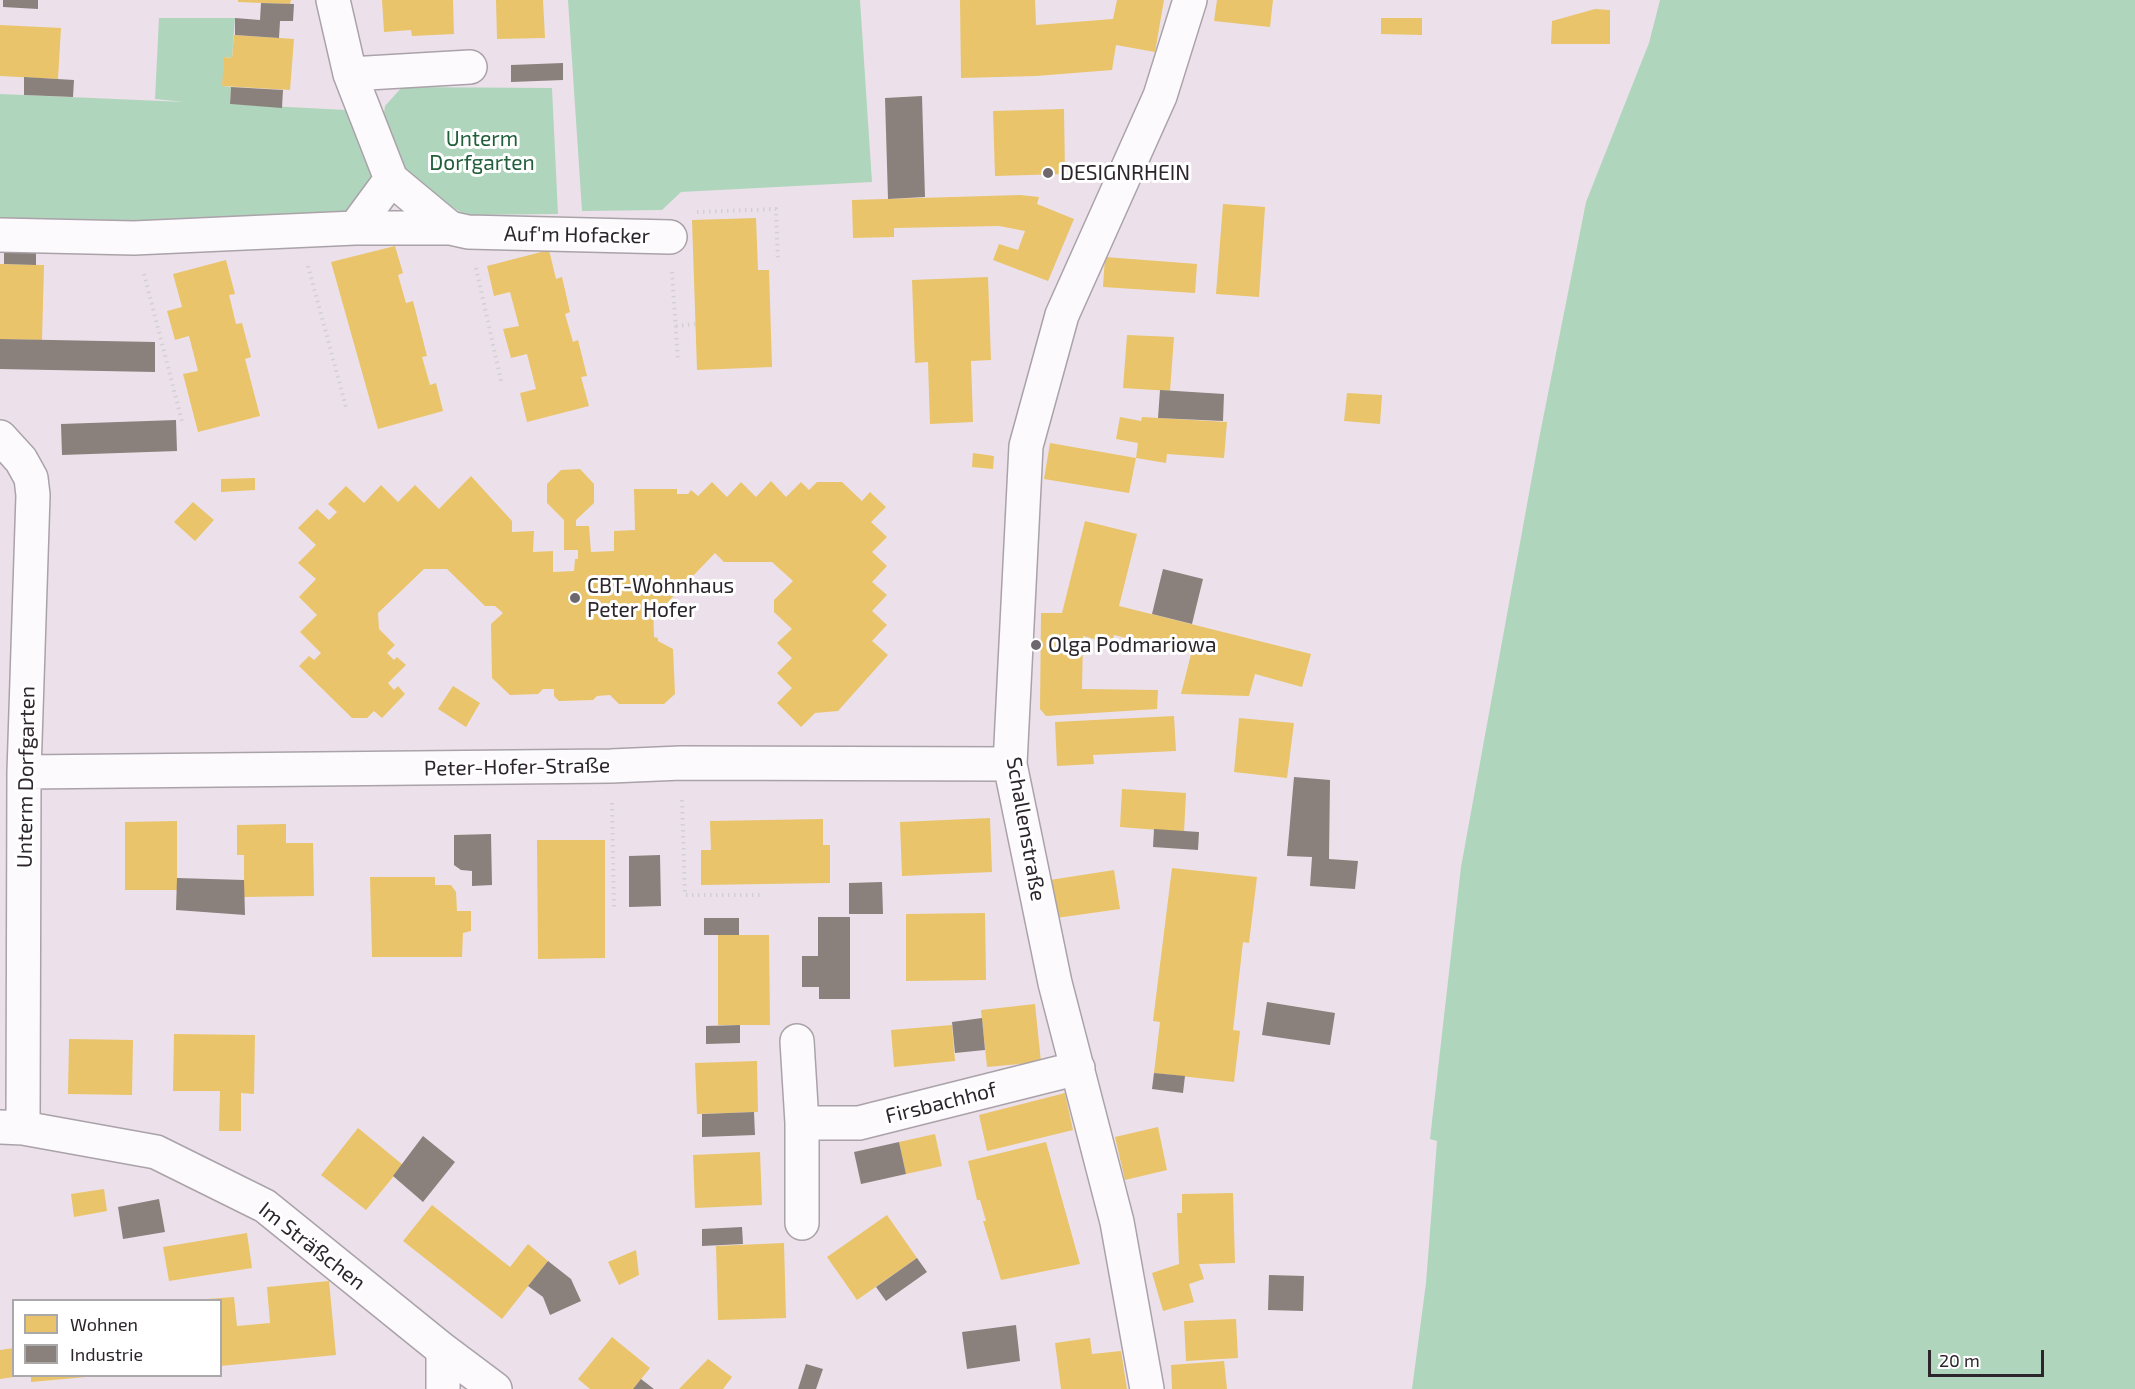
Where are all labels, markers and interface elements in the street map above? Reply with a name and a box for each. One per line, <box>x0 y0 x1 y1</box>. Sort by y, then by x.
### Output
park label: Unterm Dorfgarten <box>429 126 535 176</box>
place label: DESIGNRHEIN <box>1060 160 1190 186</box>
marker: DESIGNRHEIN <box>1041 166 1055 180</box>
street label: Auf'm Hofacker <box>504 221 650 249</box>
place label: CBT-Wohnhaus Peter Hofer <box>587 573 734 623</box>
marker: CBT-Wohnhaus Peter Hofer <box>568 591 582 605</box>
place label: Olga Podmariowa <box>1048 632 1217 658</box>
marker: Olga Podmariowa <box>1029 638 1043 652</box>
street label: Unterm Dorfgarten <box>12 686 40 868</box>
street label: Peter-Hofer-Straße <box>424 753 610 781</box>
street label: Schallenstraße <box>1001 755 1051 903</box>
street label: Firsbachhof <box>883 1077 999 1129</box>
street label: Im Sträßchen <box>254 1197 370 1295</box>
legend <box>12 1299 222 1377</box>
text: Wohnen <box>70 1313 138 1335</box>
scale bar <box>1931 1338 2046 1376</box>
text: Industrie <box>70 1343 143 1365</box>
text: 20 m <box>1939 1349 1980 1371</box>

